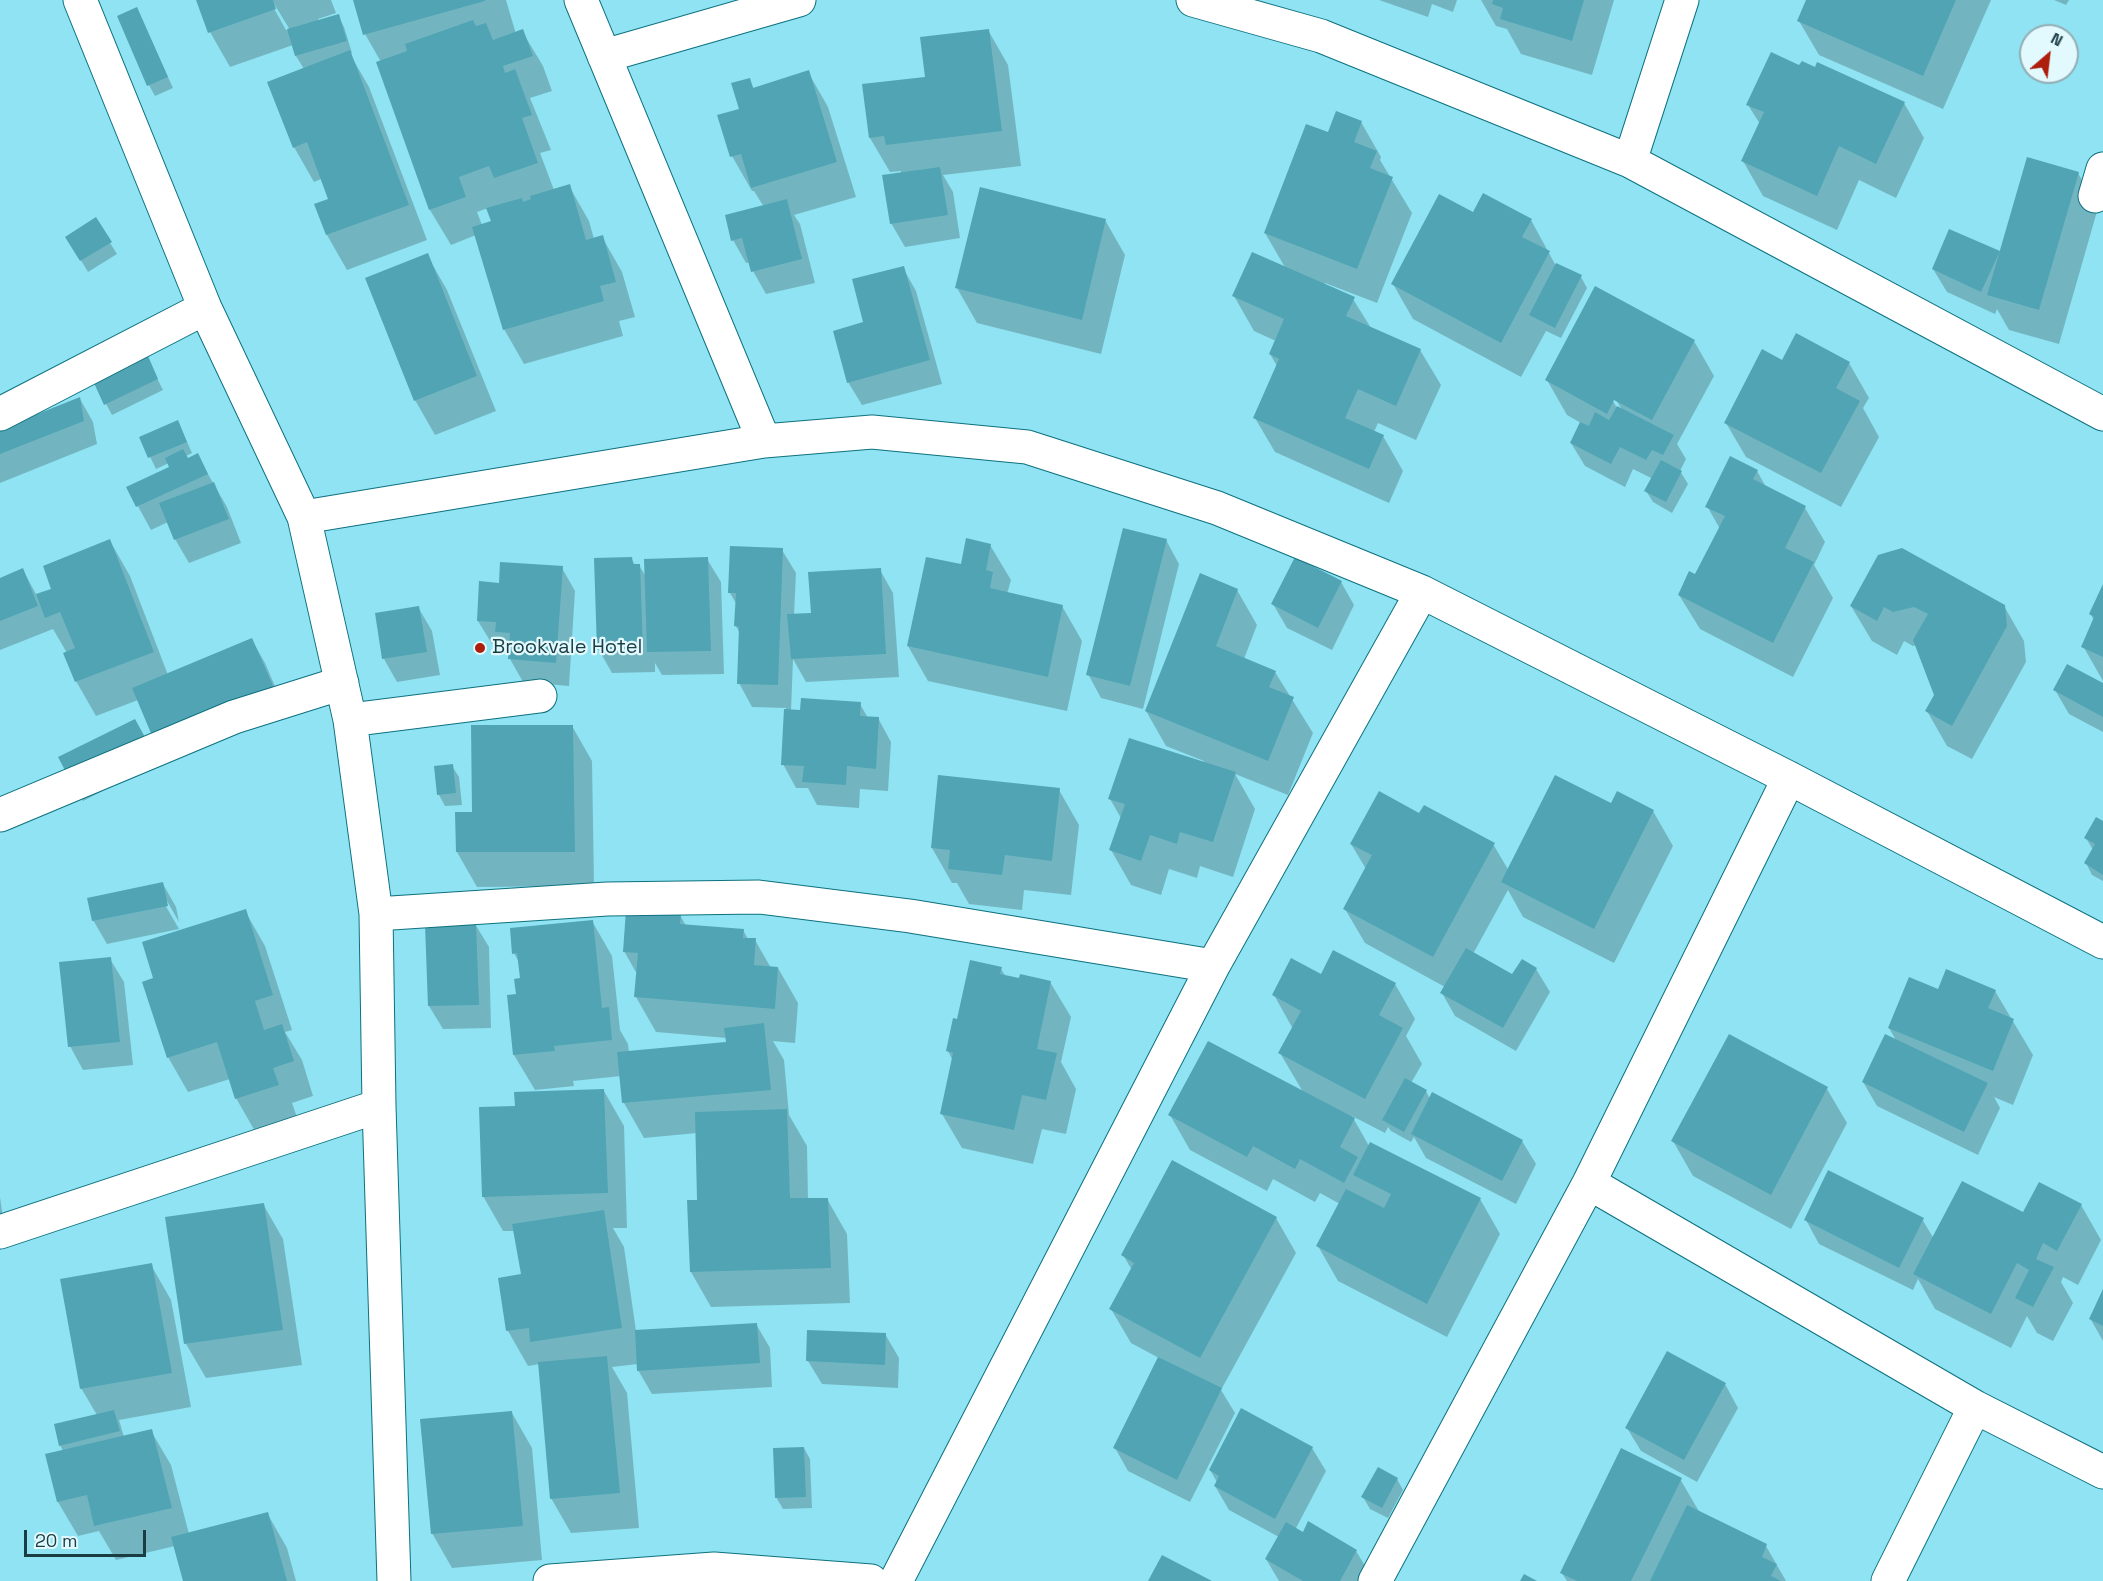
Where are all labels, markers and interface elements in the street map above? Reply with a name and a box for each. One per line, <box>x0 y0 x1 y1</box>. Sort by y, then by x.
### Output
north arrow <box>2019 24 2079 84</box>
text: N <box>2047 28 2066 51</box>
place label: Brookvale Hotel <box>492 636 642 660</box>
marker: Brookvale Hotel <box>473 641 487 655</box>
scale bar <box>27 1518 148 1556</box>
text: 20 m <box>35 1529 78 1552</box>

